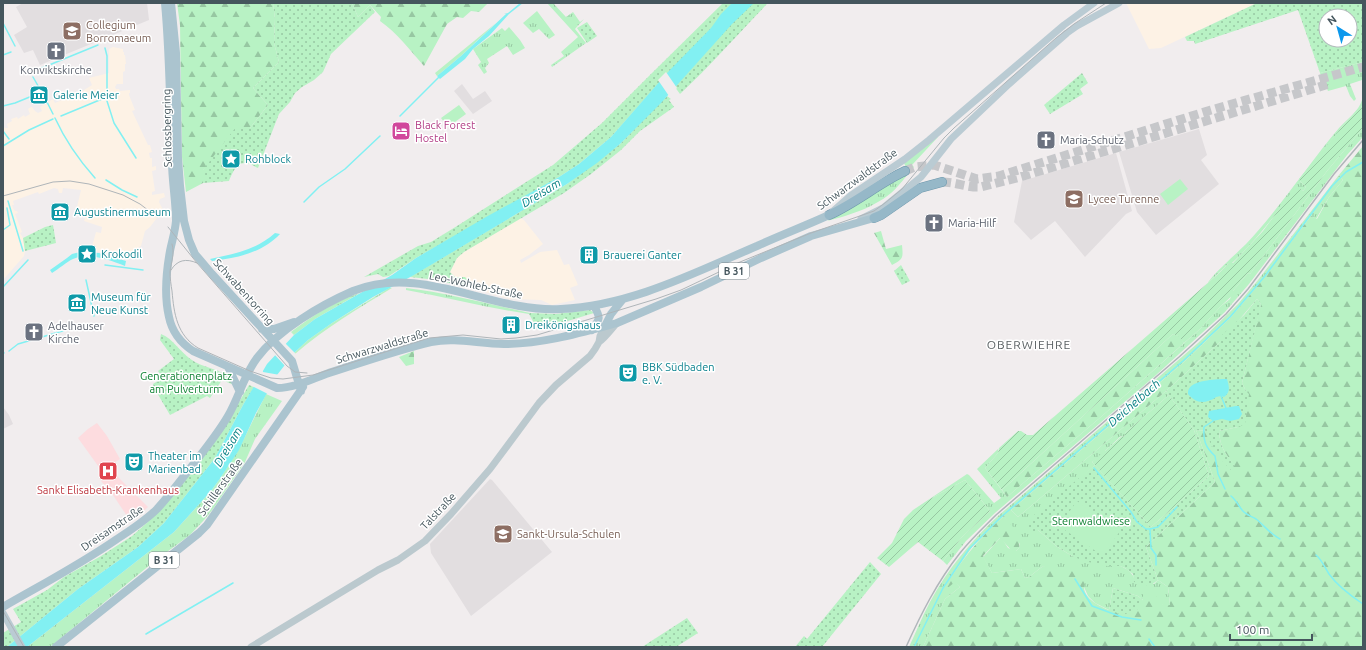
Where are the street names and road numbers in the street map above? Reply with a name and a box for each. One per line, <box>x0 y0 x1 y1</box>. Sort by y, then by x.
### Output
street label: Schlossbergring <box>160 89 174 167</box>
street label: Schwarzwaldstraße <box>815 146 899 212</box>
street label: Schwabentorring <box>211 257 277 327</box>
road number: B 31 <box>719 263 749 279</box>
street label: Leo-Wohleb-Straße <box>428 269 524 301</box>
street label: Schwarzwaldstraße <box>334 326 430 366</box>
street label: Schillerstraße <box>195 456 245 518</box>
street label: Talstraße <box>418 490 458 532</box>
street label: Dreisamstraße <box>79 503 145 553</box>
road number: B 31 <box>149 552 179 568</box>

